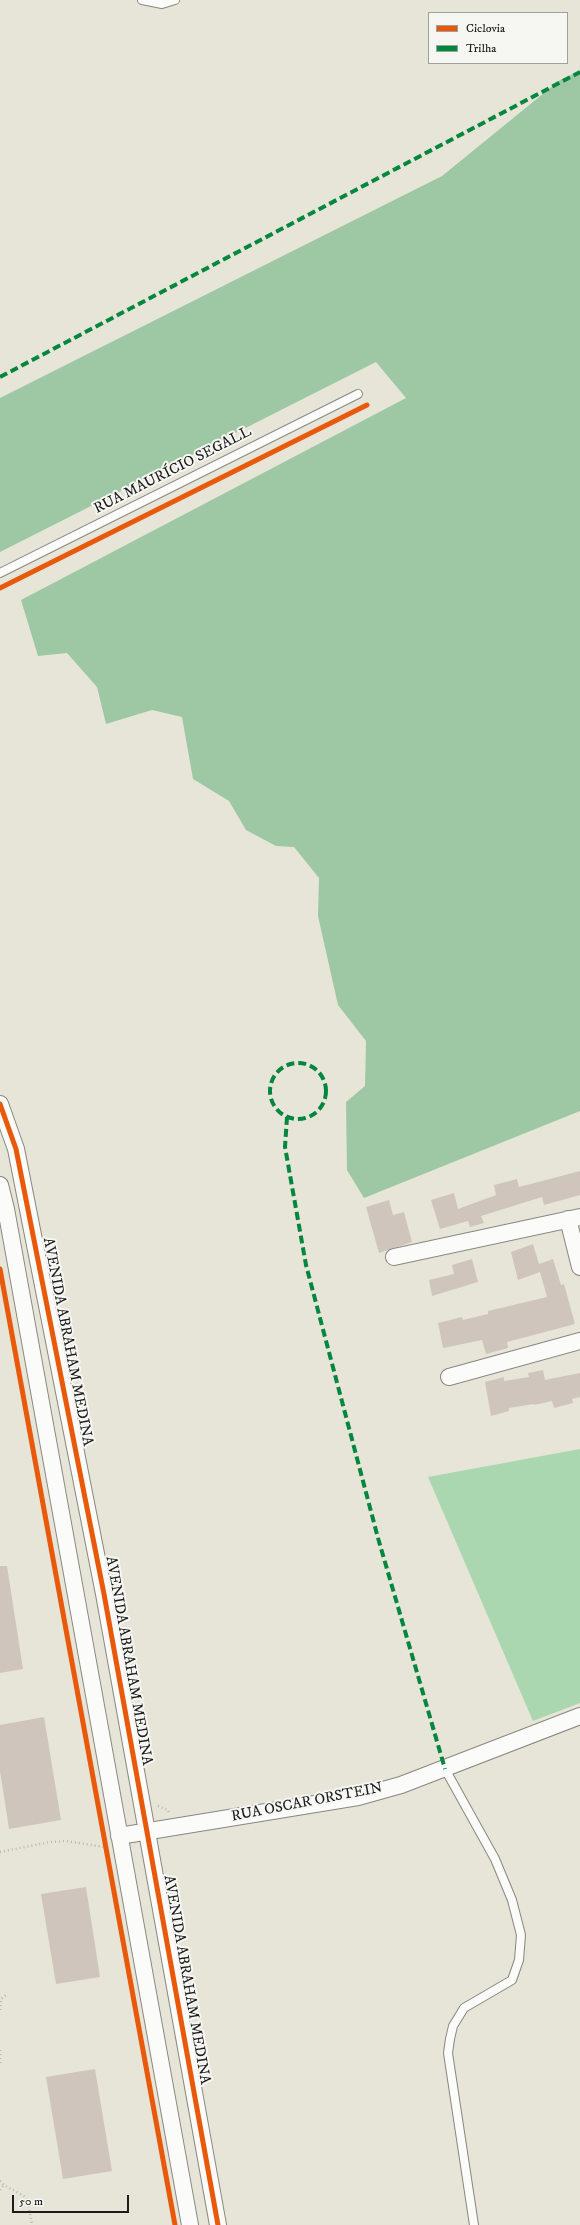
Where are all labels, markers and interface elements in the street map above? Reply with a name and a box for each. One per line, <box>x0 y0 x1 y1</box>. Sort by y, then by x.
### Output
legend <box>428 12 568 64</box>
text: Ciclovia <box>466 21 505 36</box>
text: Trilha <box>466 41 496 56</box>
street label: RUA MAURÍCIO SEGALL <box>91 423 255 519</box>
street label: AVENIDA ABRAHAM MEDINA <box>38 1236 96 1448</box>
street label: AVENIDA ABRAHAM MEDINA <box>101 1555 155 1767</box>
street label: RUA OSCAR ORSTEIN <box>230 1779 384 1827</box>
street label: AVENIDA ABRAHAM MEDINA <box>159 1874 213 2086</box>
scale bar <box>14 2187 131 2213</box>
text: 50 m <box>19 2194 43 2209</box>

